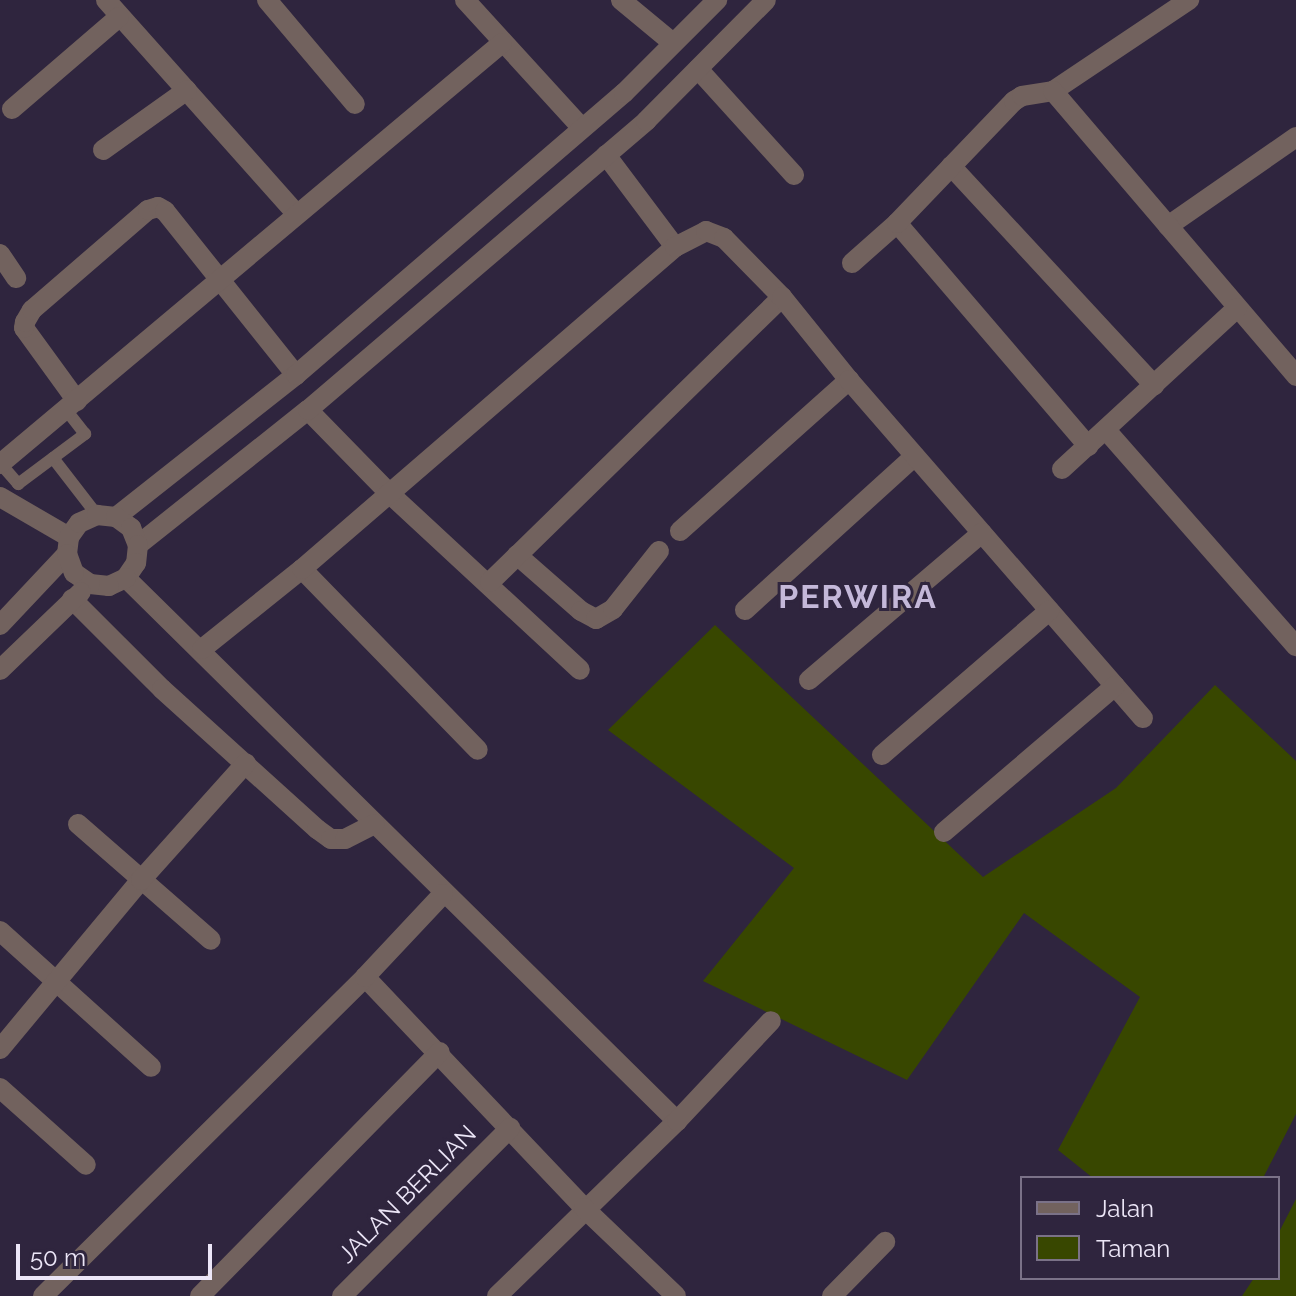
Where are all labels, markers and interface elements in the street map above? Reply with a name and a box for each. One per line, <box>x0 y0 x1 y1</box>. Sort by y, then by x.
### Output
district label: PERWIRA <box>778 578 938 616</box>
street label: JALAN BERLIAN <box>332 1119 482 1269</box>
legend <box>1020 1176 1280 1280</box>
text: Jalan <box>1096 1194 1154 1223</box>
scale bar <box>20 1228 216 1278</box>
text: Taman <box>1096 1234 1170 1263</box>
text: 50 m <box>30 1243 86 1272</box>

